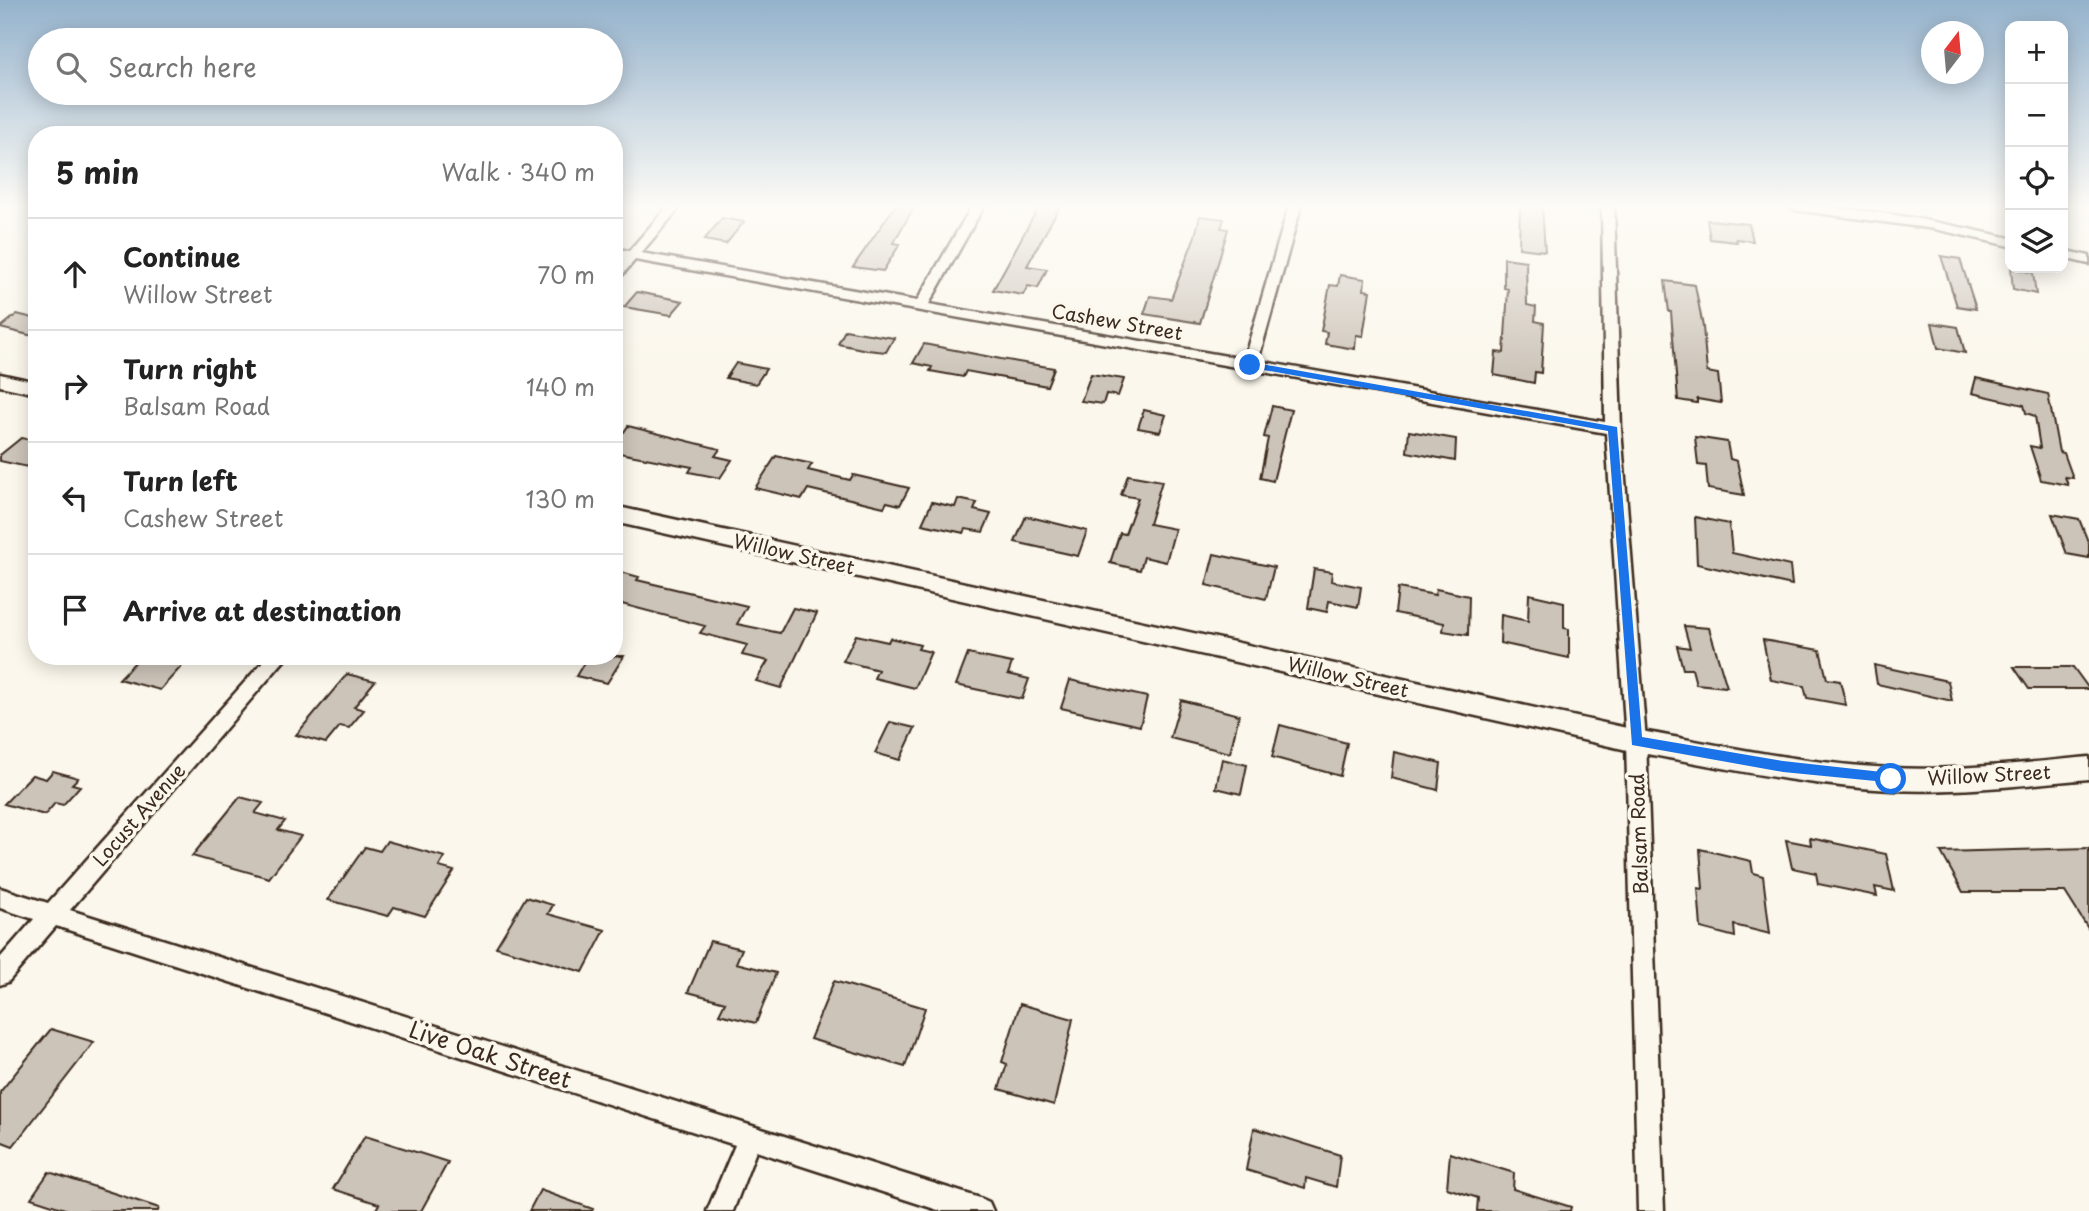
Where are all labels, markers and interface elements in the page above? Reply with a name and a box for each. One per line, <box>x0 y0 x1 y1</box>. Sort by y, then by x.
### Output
north arrow <box>1921 21 1984 84</box>
map controls <box>2005 21 2068 273</box>
button: + <box>2005 21 2068 84</box>
search box <box>28 28 623 105</box>
text: Search here <box>108 47 257 86</box>
icon: search <box>52 48 90 86</box>
button: − <box>2005 84 2068 147</box>
button: locate <box>2005 147 2068 210</box>
text: 5 min <box>56 149 139 194</box>
text: Walk · 340 m <box>442 154 595 189</box>
button: layers <box>2005 210 2068 273</box>
text: Continue <box>123 237 240 276</box>
icon: ahead <box>56 255 94 293</box>
text: 70 m <box>537 257 595 292</box>
text: Willow Street <box>123 276 272 311</box>
street label: Cashew Street <box>1049 296 1185 346</box>
text: Turn right <box>123 349 257 388</box>
route end <box>1234 349 1265 380</box>
icon: right <box>56 367 94 405</box>
text: 140 m <box>526 369 595 404</box>
text: Balsam Road <box>123 388 270 423</box>
text: Turn left <box>123 461 238 500</box>
icon: left <box>56 479 94 517</box>
text: 130 m <box>525 481 595 516</box>
text: Cashew Street <box>123 500 283 535</box>
street label: Willow Street <box>731 526 858 581</box>
icon: arrive <box>56 591 94 629</box>
text: Arrive at destination <box>123 591 402 630</box>
street label: Willow Street <box>1285 649 1412 704</box>
street label: Locust Avenue <box>86 757 191 872</box>
street label: Willow Street <box>1927 757 2052 791</box>
route start <box>1875 763 1906 794</box>
street label: Balsam Road <box>1622 773 1654 895</box>
street label: Live Oak Street <box>405 1011 576 1096</box>

